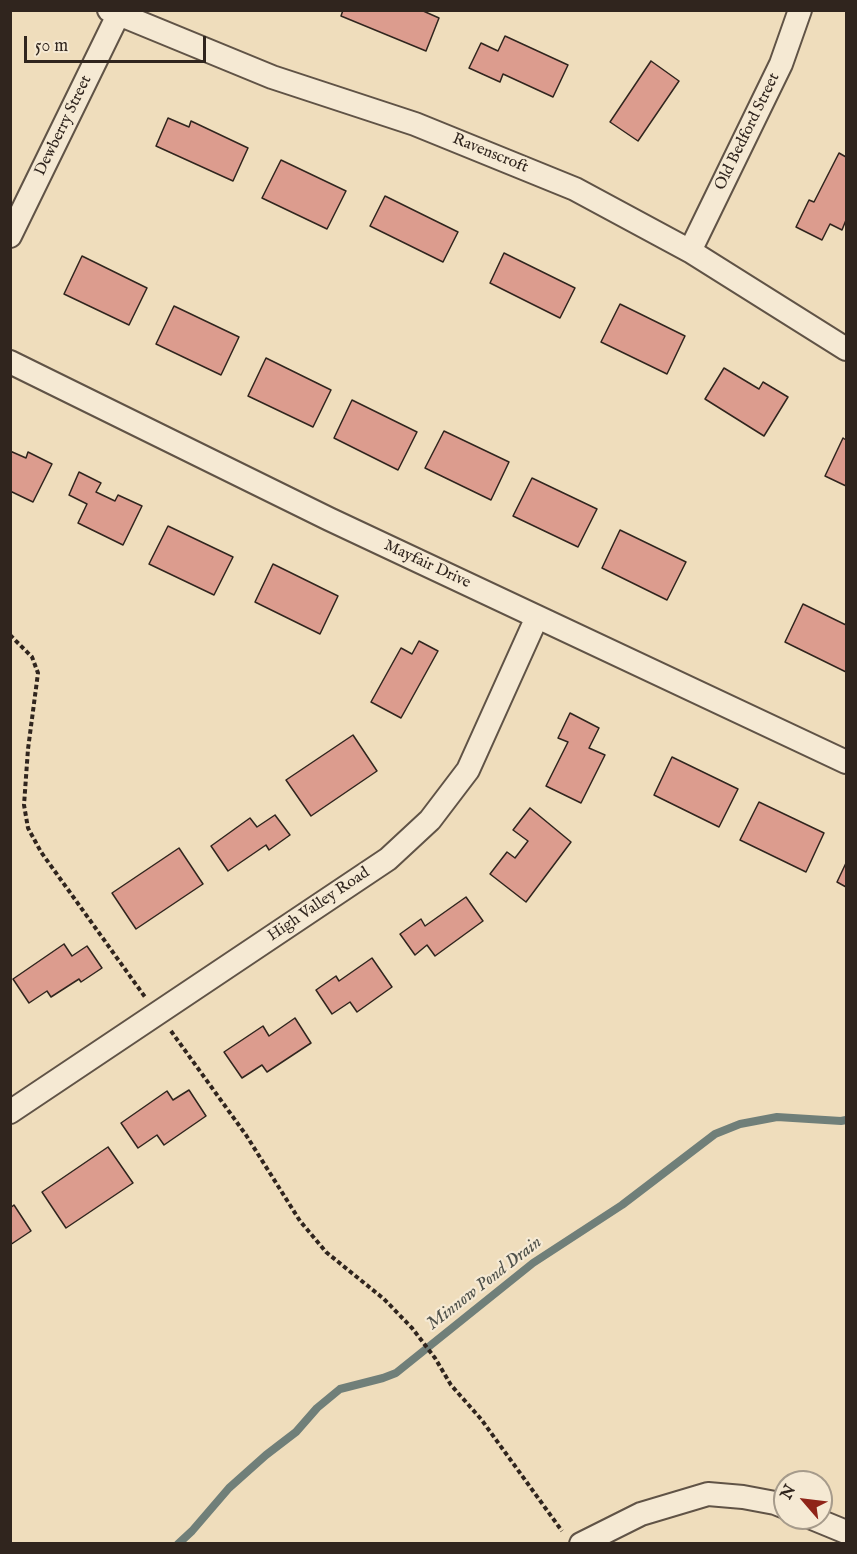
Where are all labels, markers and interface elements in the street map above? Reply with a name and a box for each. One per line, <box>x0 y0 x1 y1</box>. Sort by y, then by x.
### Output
scale bar <box>27 24 208 62</box>
text: 50 m <box>35 35 68 58</box>
street label: Old Bedford Street <box>711 70 785 194</box>
street label: Dewberry Street <box>31 73 97 179</box>
street label: Ravenscroft <box>449 130 531 178</box>
street label: Mayfair Drive <box>381 537 473 593</box>
street label: High Valley Road <box>264 864 374 946</box>
water label: Minnow Pond Drain <box>423 1232 547 1336</box>
north arrow <box>773 1470 833 1530</box>
text: N <box>777 1482 801 1503</box>

